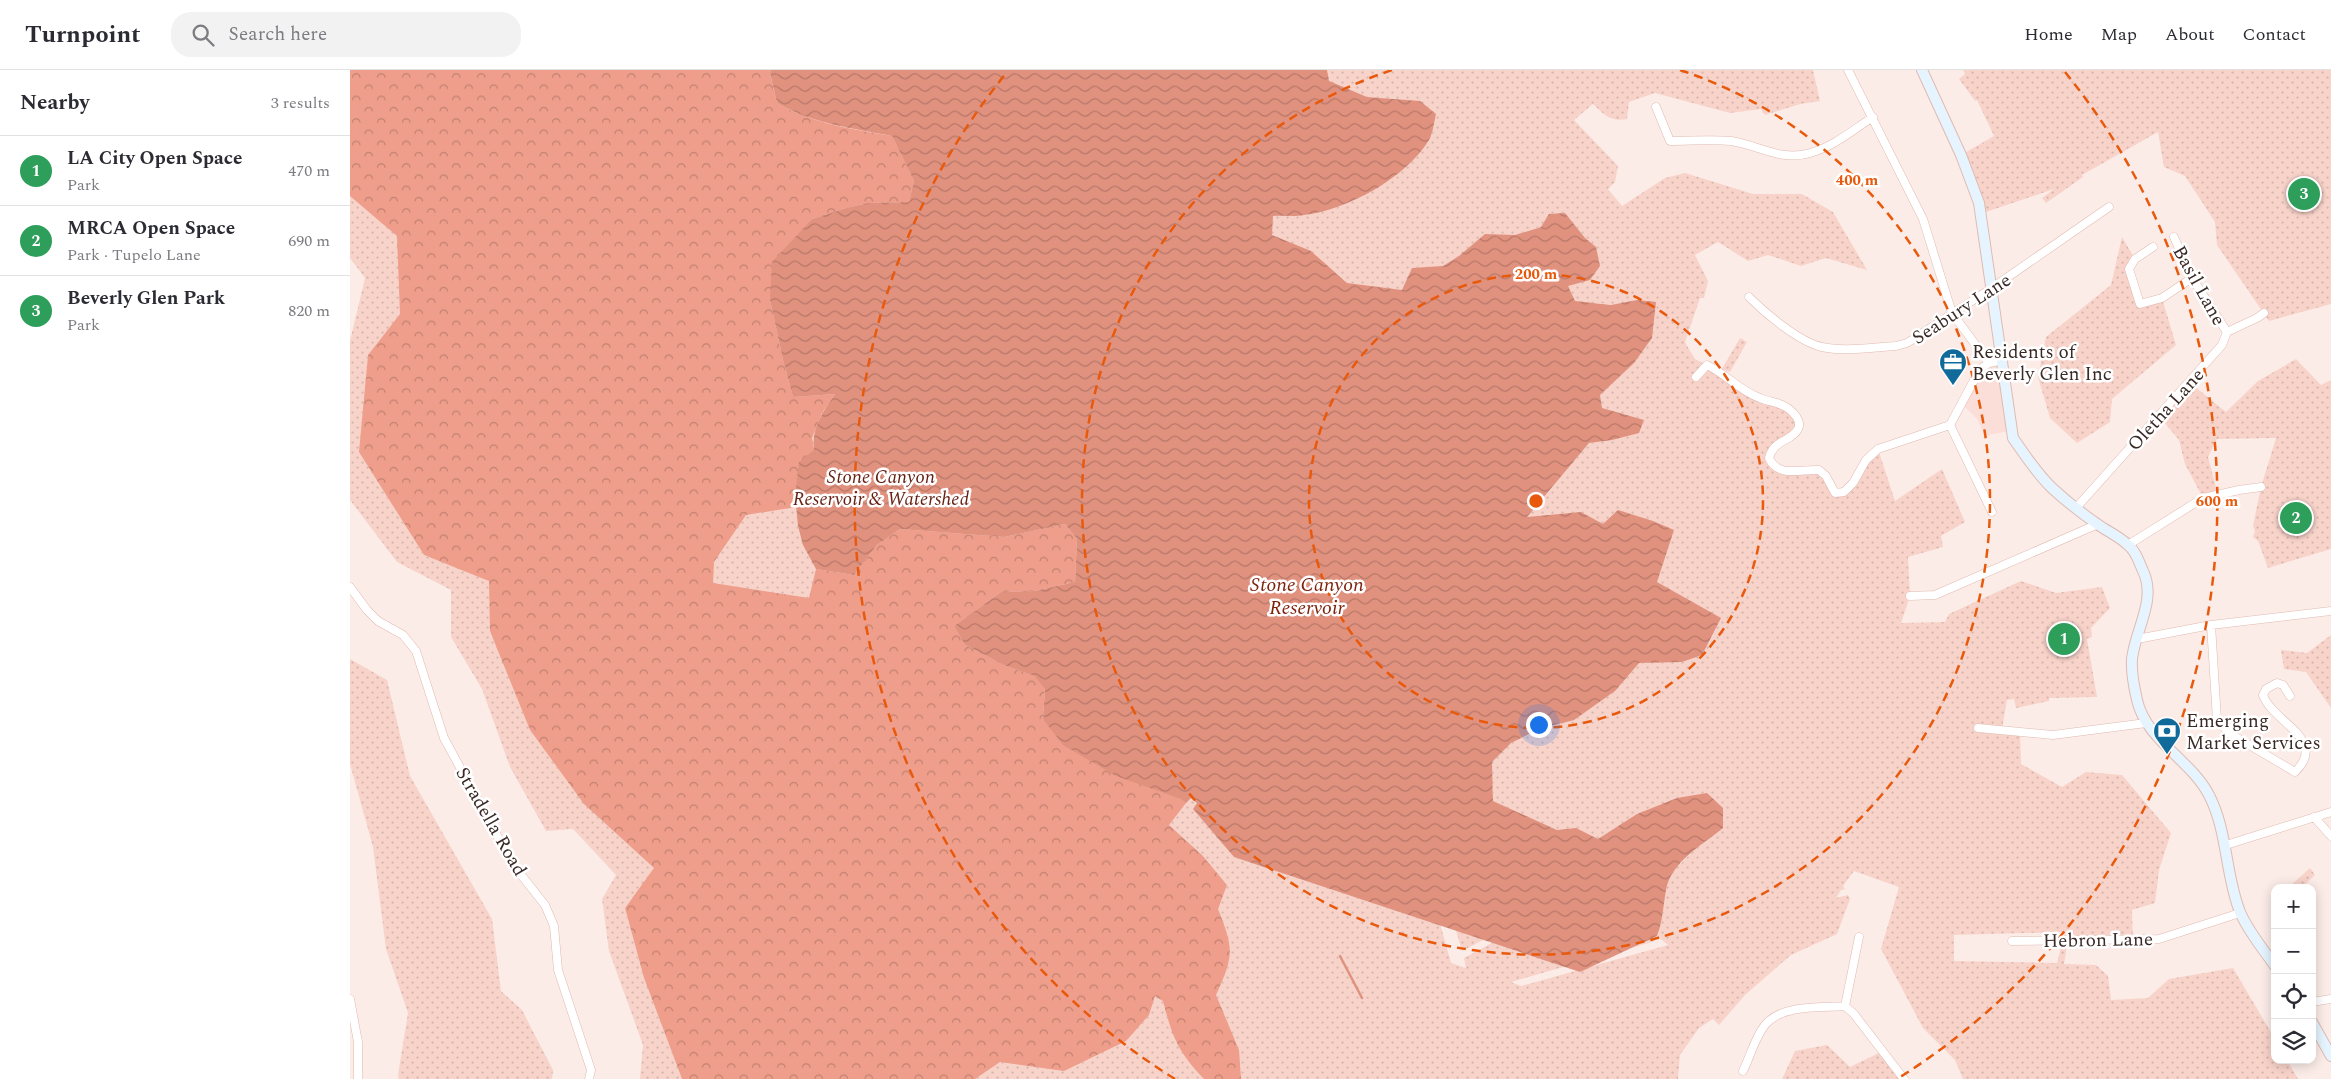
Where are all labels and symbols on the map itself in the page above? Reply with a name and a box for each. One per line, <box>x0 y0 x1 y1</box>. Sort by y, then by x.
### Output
text: 400 m <box>1836 169 1879 192</box>
pin: 3 <box>2288 175 2320 213</box>
street label: Basil Lane <box>2165 240 2233 331</box>
text: 200 m <box>1515 263 1558 286</box>
street label: Seabury Lane <box>1906 266 2017 352</box>
place label: Residents of Beverly Glen Inc <box>1972 338 2112 389</box>
office icon: Residents of Beverly Glen Inc <box>1938 347 1968 386</box>
street label: Oletha Lane <box>2121 362 2211 458</box>
park label: Stone Canyon Reservoir & Watershed <box>793 463 970 514</box>
text: 600 m <box>2196 490 2239 513</box>
centre of rings <box>1527 492 1545 510</box>
pin: 2 <box>2280 499 2312 537</box>
water label: Stone Canyon Reservoir <box>1250 570 1364 623</box>
pin: 1 <box>2048 620 2080 658</box>
place label: Emerging Market Services <box>2186 707 2321 758</box>
your location <box>1526 712 1552 738</box>
bank icon: Emerging Market Services <box>2152 716 2182 755</box>
street label: Stradella Road <box>448 762 534 882</box>
street label: Hebron Lane <box>2043 925 2153 956</box>

